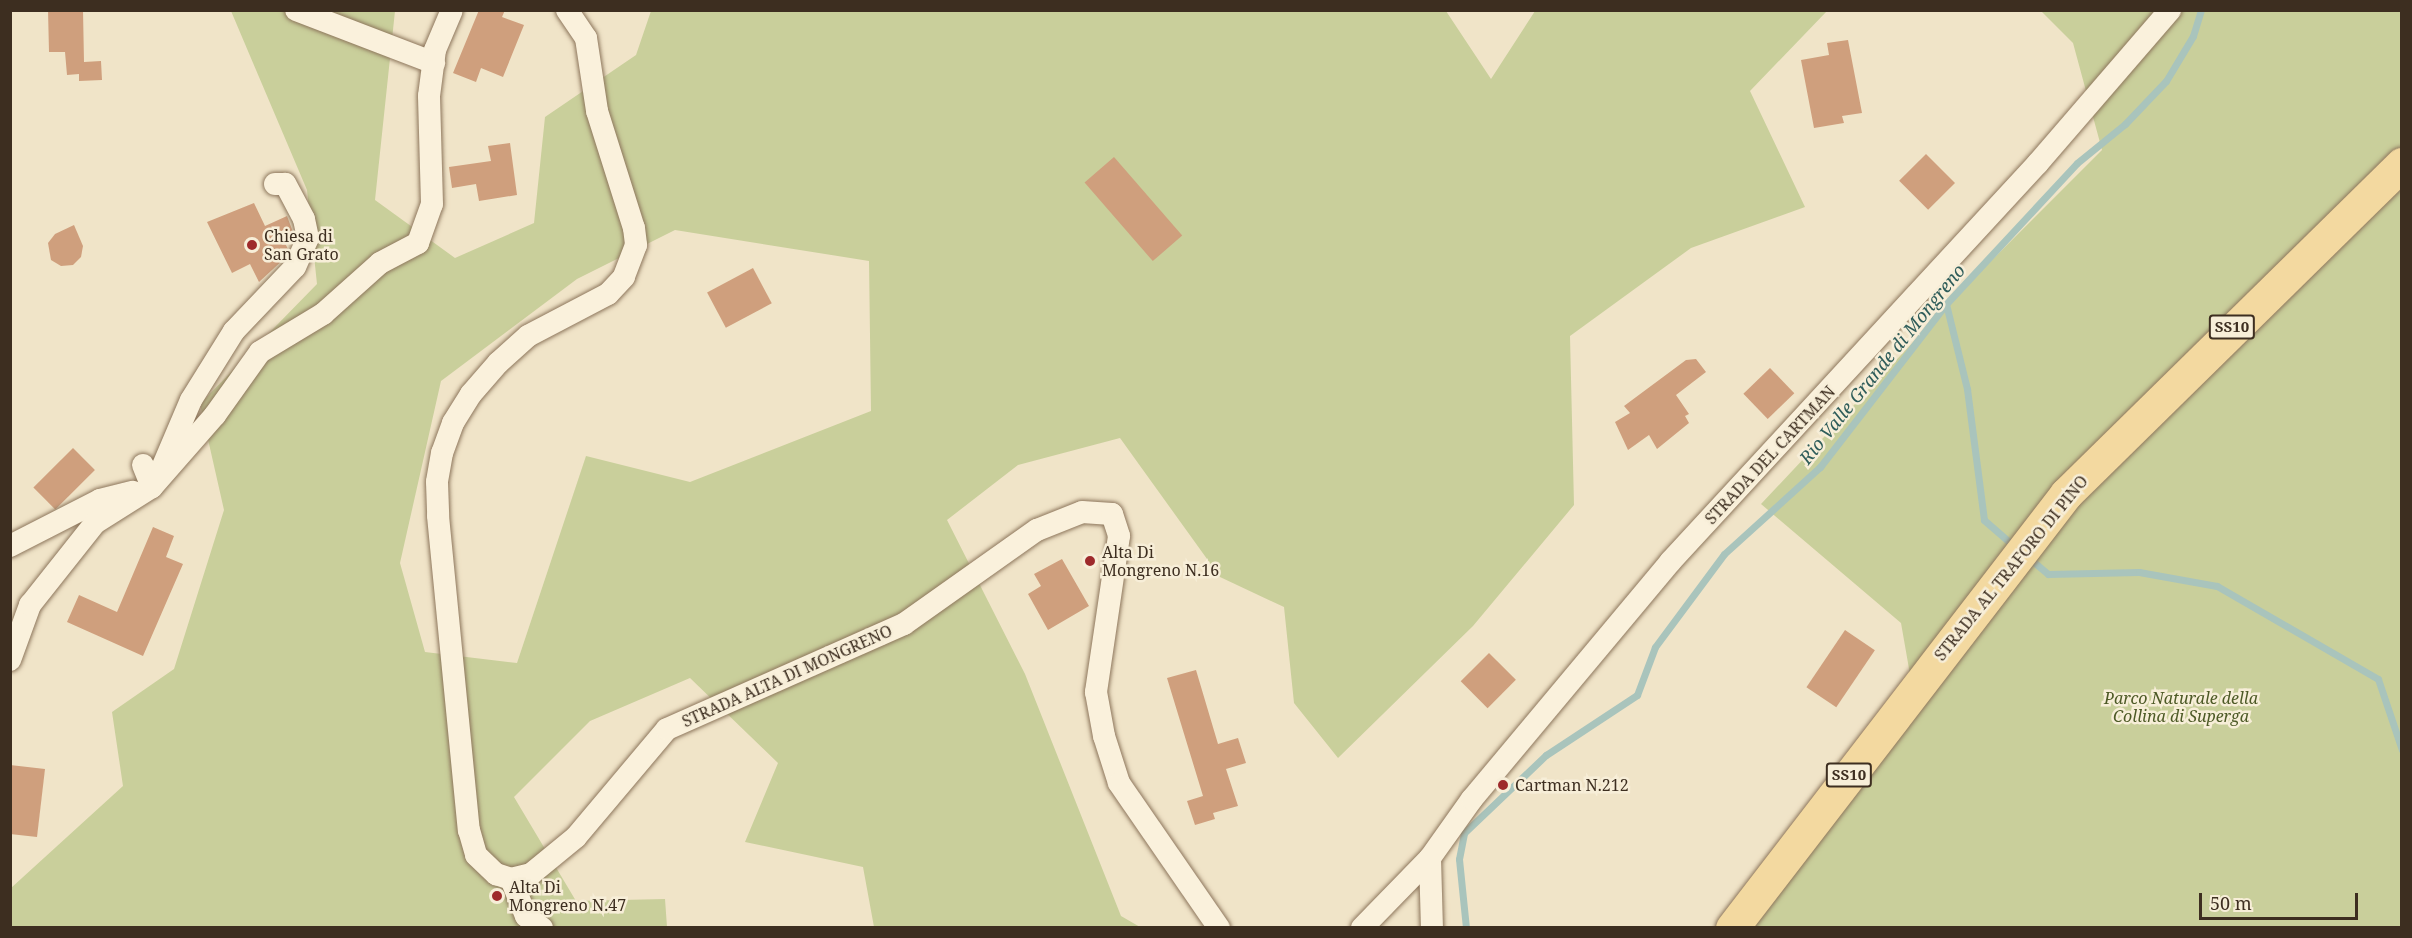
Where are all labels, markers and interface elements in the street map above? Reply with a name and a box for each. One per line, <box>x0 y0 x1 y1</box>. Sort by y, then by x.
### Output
place label: Chiesa di San Grato <box>264 226 339 264</box>
marker: Chiesa di San Grato <box>245 238 259 252</box>
water label: Rio Valle Grande di Mongreno <box>1795 260 1969 468</box>
road number: SS10 <box>2208 315 2256 339</box>
street label: STRADA DEL CARTMAN <box>1701 382 1839 528</box>
street label: STRADA AL TRAFORO DI PINO <box>1930 472 2092 664</box>
place label: Alta Di Mongreno N.16 <box>1102 542 1219 580</box>
marker: Alta Di Mongreno N.16 <box>1083 554 1097 568</box>
street label: STRADA ALTA DI MONGRENO <box>679 621 895 731</box>
park label: Parco Naturale della Collina di Superga <box>2104 688 2258 726</box>
road number: SS10 <box>1825 763 1873 787</box>
place label: Cartman N.212 <box>1515 775 1629 795</box>
marker: Cartman N.212 <box>1496 778 1510 792</box>
place label: Alta Di Mongreno N.47 <box>509 877 626 915</box>
scale bar <box>2202 881 2361 919</box>
marker: Alta Di Mongreno N.47 <box>490 889 504 903</box>
text: 50 m <box>2210 891 2252 915</box>

